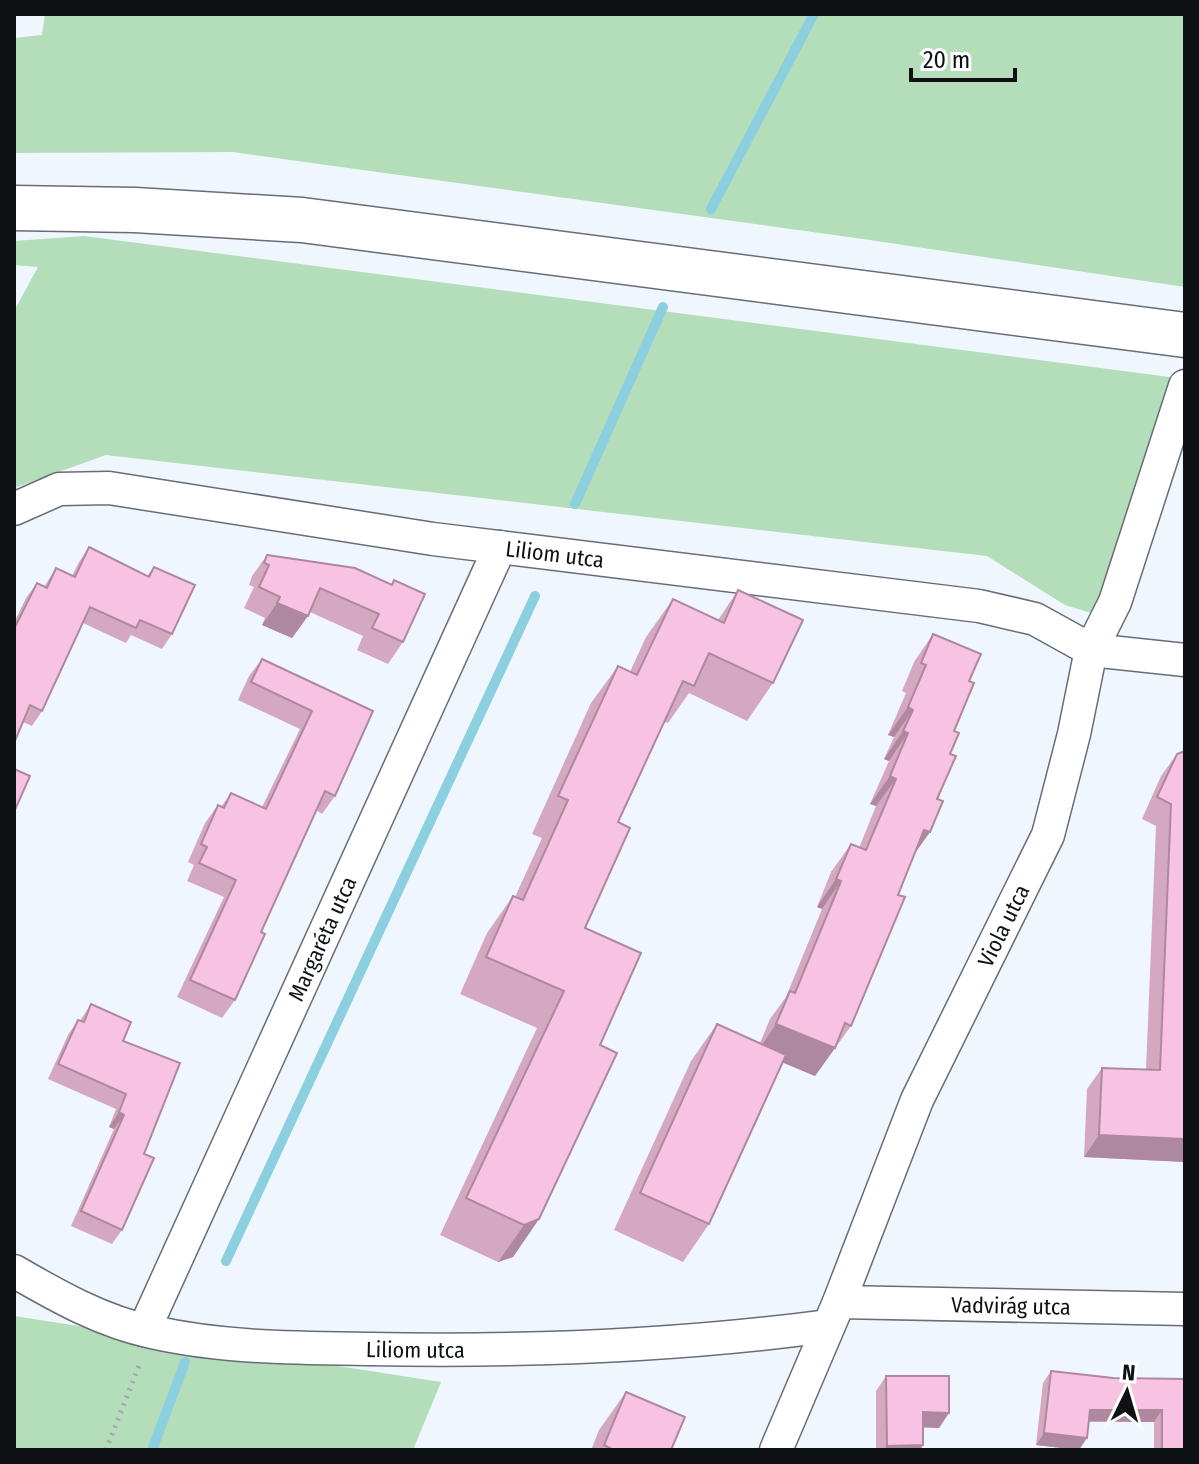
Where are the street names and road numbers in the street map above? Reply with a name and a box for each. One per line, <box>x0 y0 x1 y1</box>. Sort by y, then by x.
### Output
street label: Liliom utca <box>504 535 605 574</box>
street label: Margaréta utca <box>282 872 362 1005</box>
street label: Viola utca <box>972 880 1035 971</box>
street label: Vadvirág utca <box>951 1291 1071 1321</box>
street label: Liliom utca <box>366 1336 465 1364</box>

